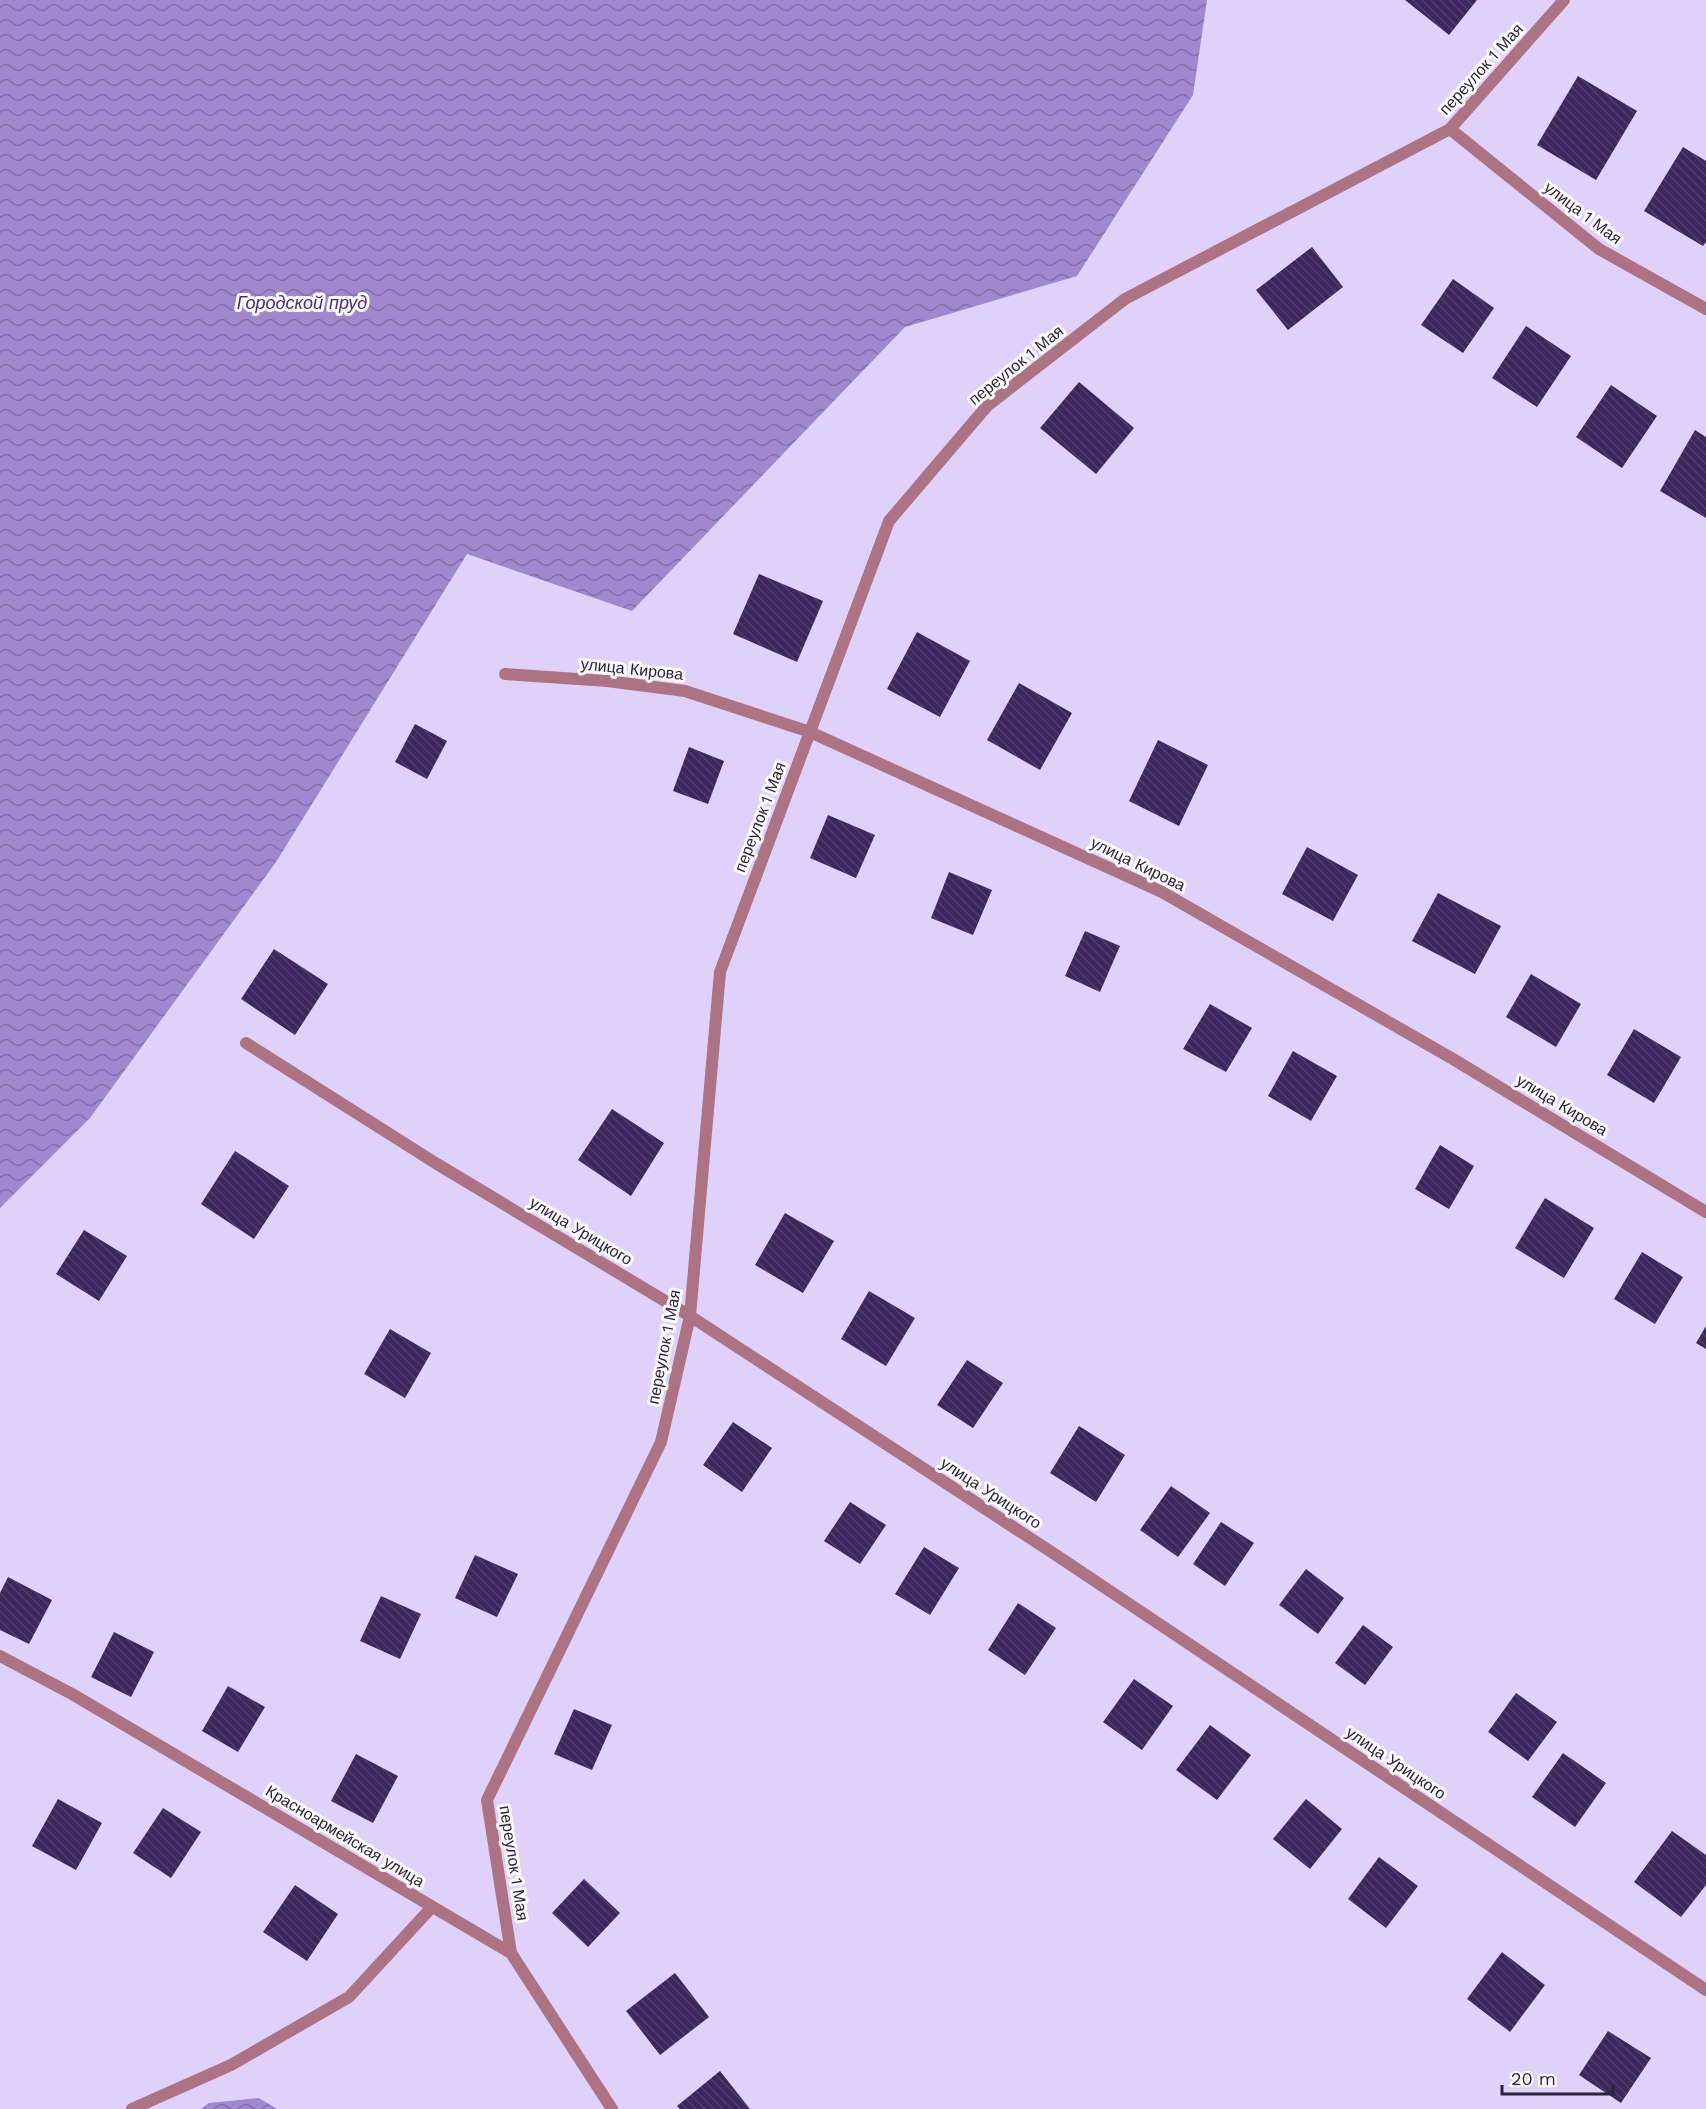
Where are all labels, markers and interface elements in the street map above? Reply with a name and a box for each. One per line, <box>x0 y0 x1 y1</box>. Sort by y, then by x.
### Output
street label: переулок 1 Мая <box>1435 19 1527 119</box>
street label: улица 1 Мая <box>1541 178 1625 248</box>
water label: Городской пруд <box>237 292 367 313</box>
street label: переулок 1 Мая <box>965 321 1067 409</box>
street label: улица Кирова <box>580 654 684 684</box>
street label: переулок 1 Мая <box>730 759 790 875</box>
street label: улица Кирова <box>1088 833 1188 895</box>
street label: улица Кирова <box>1513 1070 1611 1140</box>
street label: улица Урицкого <box>526 1193 636 1269</box>
street label: переулок 1 Мая <box>644 1288 684 1406</box>
street label: улица Урицкого <box>937 1453 1045 1533</box>
street label: улица Урицкого <box>1342 1723 1450 1803</box>
street label: Красноармейская улица <box>262 1781 428 1891</box>
street label: переулок 1 Мая <box>496 1804 532 1922</box>
scale bar <box>1502 2058 1613 2096</box>
text: 20 m <box>1511 2068 1556 2089</box>

